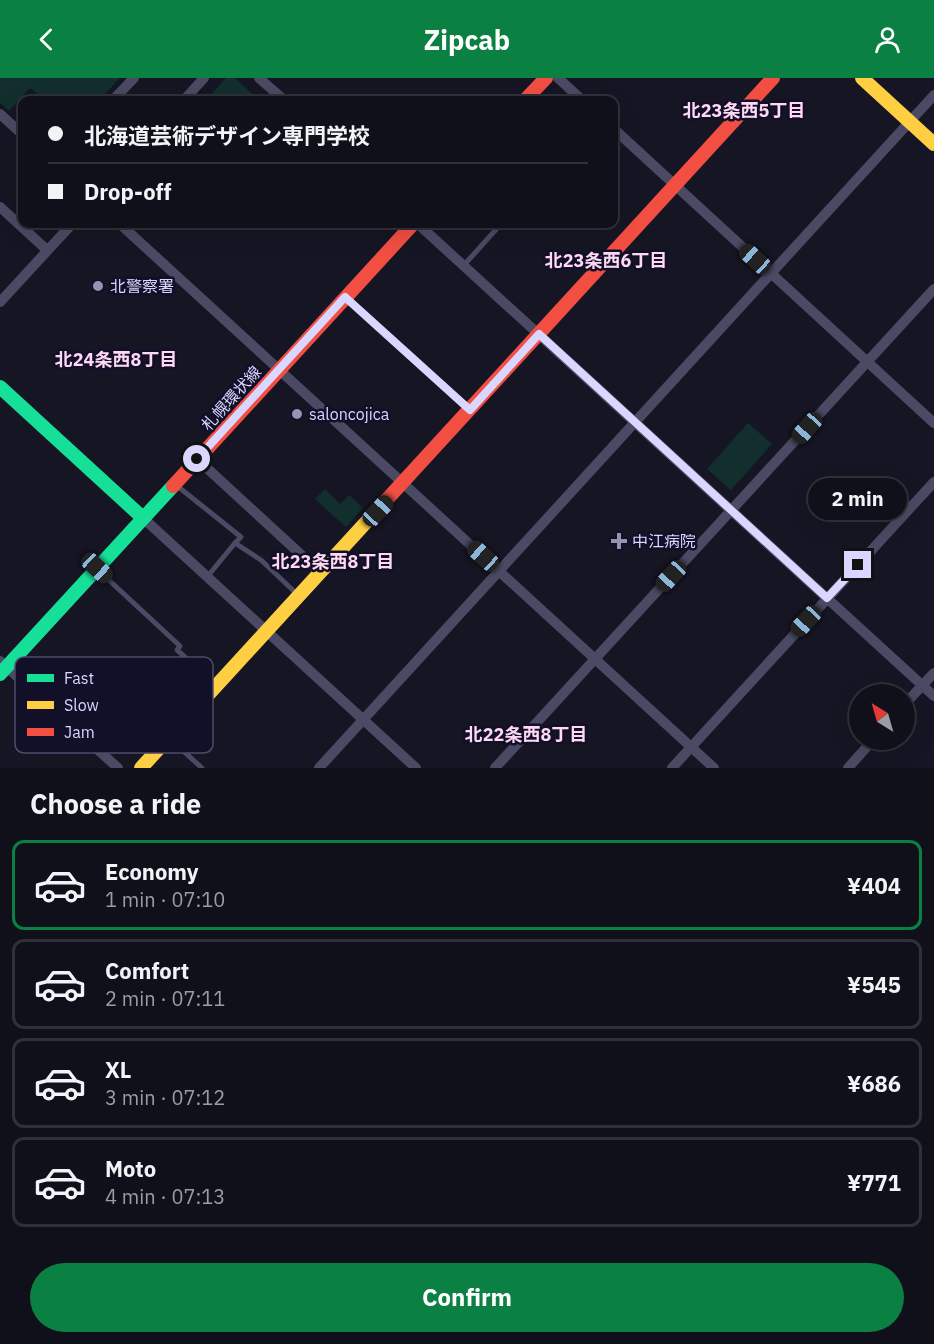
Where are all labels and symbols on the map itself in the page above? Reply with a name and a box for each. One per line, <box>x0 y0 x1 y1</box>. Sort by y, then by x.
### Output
district label: 北23条西5丁目 <box>683 99 805 122</box>
car <box>736 240 774 278</box>
district label: 北23条西6丁目 <box>545 249 667 272</box>
place label: 北警察署 <box>110 276 174 296</box>
marker: 北警察署 <box>91 279 105 293</box>
district label: 北24条西8丁目 <box>55 348 177 371</box>
street label: 札幌環状線 <box>197 362 265 434</box>
place label: saloncojica <box>309 404 390 424</box>
marker: saloncojica <box>290 407 304 421</box>
car <box>788 409 826 447</box>
route start <box>183 445 210 472</box>
callout: 2 min <box>808 478 908 520</box>
car <box>359 492 397 530</box>
place label: 中江病院 <box>632 531 696 551</box>
marker: 中江病院 <box>610 532 628 550</box>
car <box>464 537 502 575</box>
car <box>78 549 116 587</box>
district label: 北23条西8丁目 <box>272 550 394 573</box>
route end <box>844 551 871 578</box>
car <box>652 557 690 595</box>
car <box>787 602 825 640</box>
legend <box>15 657 213 753</box>
text: Fast <box>64 668 94 688</box>
north arrow <box>849 684 915 750</box>
text: Slow <box>64 695 99 715</box>
text: Jam <box>64 722 95 742</box>
district label: 北22条西8丁目 <box>465 723 587 746</box>

